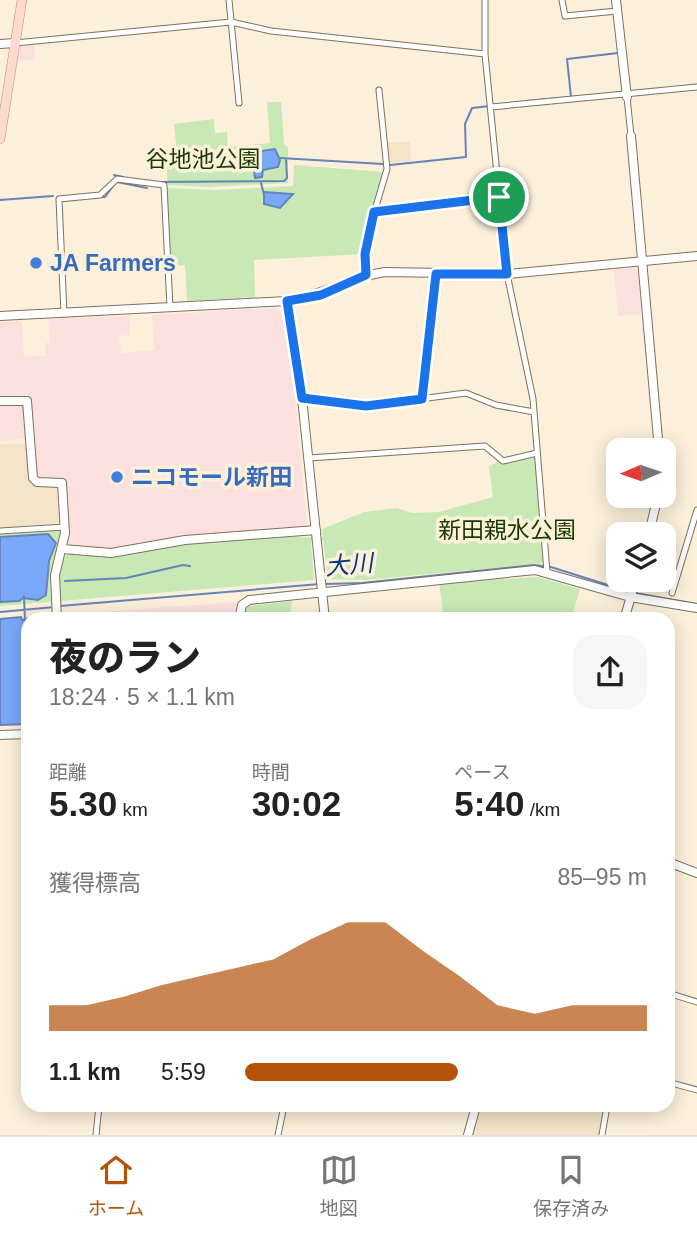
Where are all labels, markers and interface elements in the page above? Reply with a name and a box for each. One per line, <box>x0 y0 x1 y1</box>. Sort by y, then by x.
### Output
park label: 谷地池公園 <box>146 146 261 172</box>
pin <box>469 167 529 227</box>
icon: arrive <box>480 178 518 216</box>
place label: JA Farmers <box>50 250 176 276</box>
marker: JA Farmers <box>28 255 44 271</box>
north arrow <box>606 438 676 508</box>
map controls <box>606 438 676 592</box>
place label: ニコモール新田 <box>131 464 292 490</box>
marker: ニコモール新田 <box>109 469 125 485</box>
park label: 新田親水公園 <box>438 517 576 543</box>
button: layers <box>606 522 676 592</box>
water label: 大川 <box>324 549 377 580</box>
button: share <box>573 635 647 709</box>
text: 夜のラン <box>49 637 201 679</box>
text: 18:24 · 5 × 1.1 km <box>49 684 235 710</box>
text: 距離 <box>49 762 87 783</box>
text: 時間 <box>252 762 290 783</box>
text: ペース <box>454 762 510 783</box>
text: 5.30 <box>49 784 117 823</box>
text: 30:02 <box>252 784 341 823</box>
text: 5:40 <box>454 784 524 823</box>
text: km <box>117 799 148 820</box>
text: /km <box>524 799 560 820</box>
text: 85–95 m <box>557 864 647 890</box>
text: 獲得標高 <box>49 870 141 896</box>
text: 1.1 km <box>49 1059 121 1085</box>
text: 5:59 <box>161 1059 206 1085</box>
tab: ホーム <box>88 1151 144 1220</box>
tab: 地図 <box>320 1151 358 1220</box>
tab: 保存済み <box>533 1151 609 1220</box>

